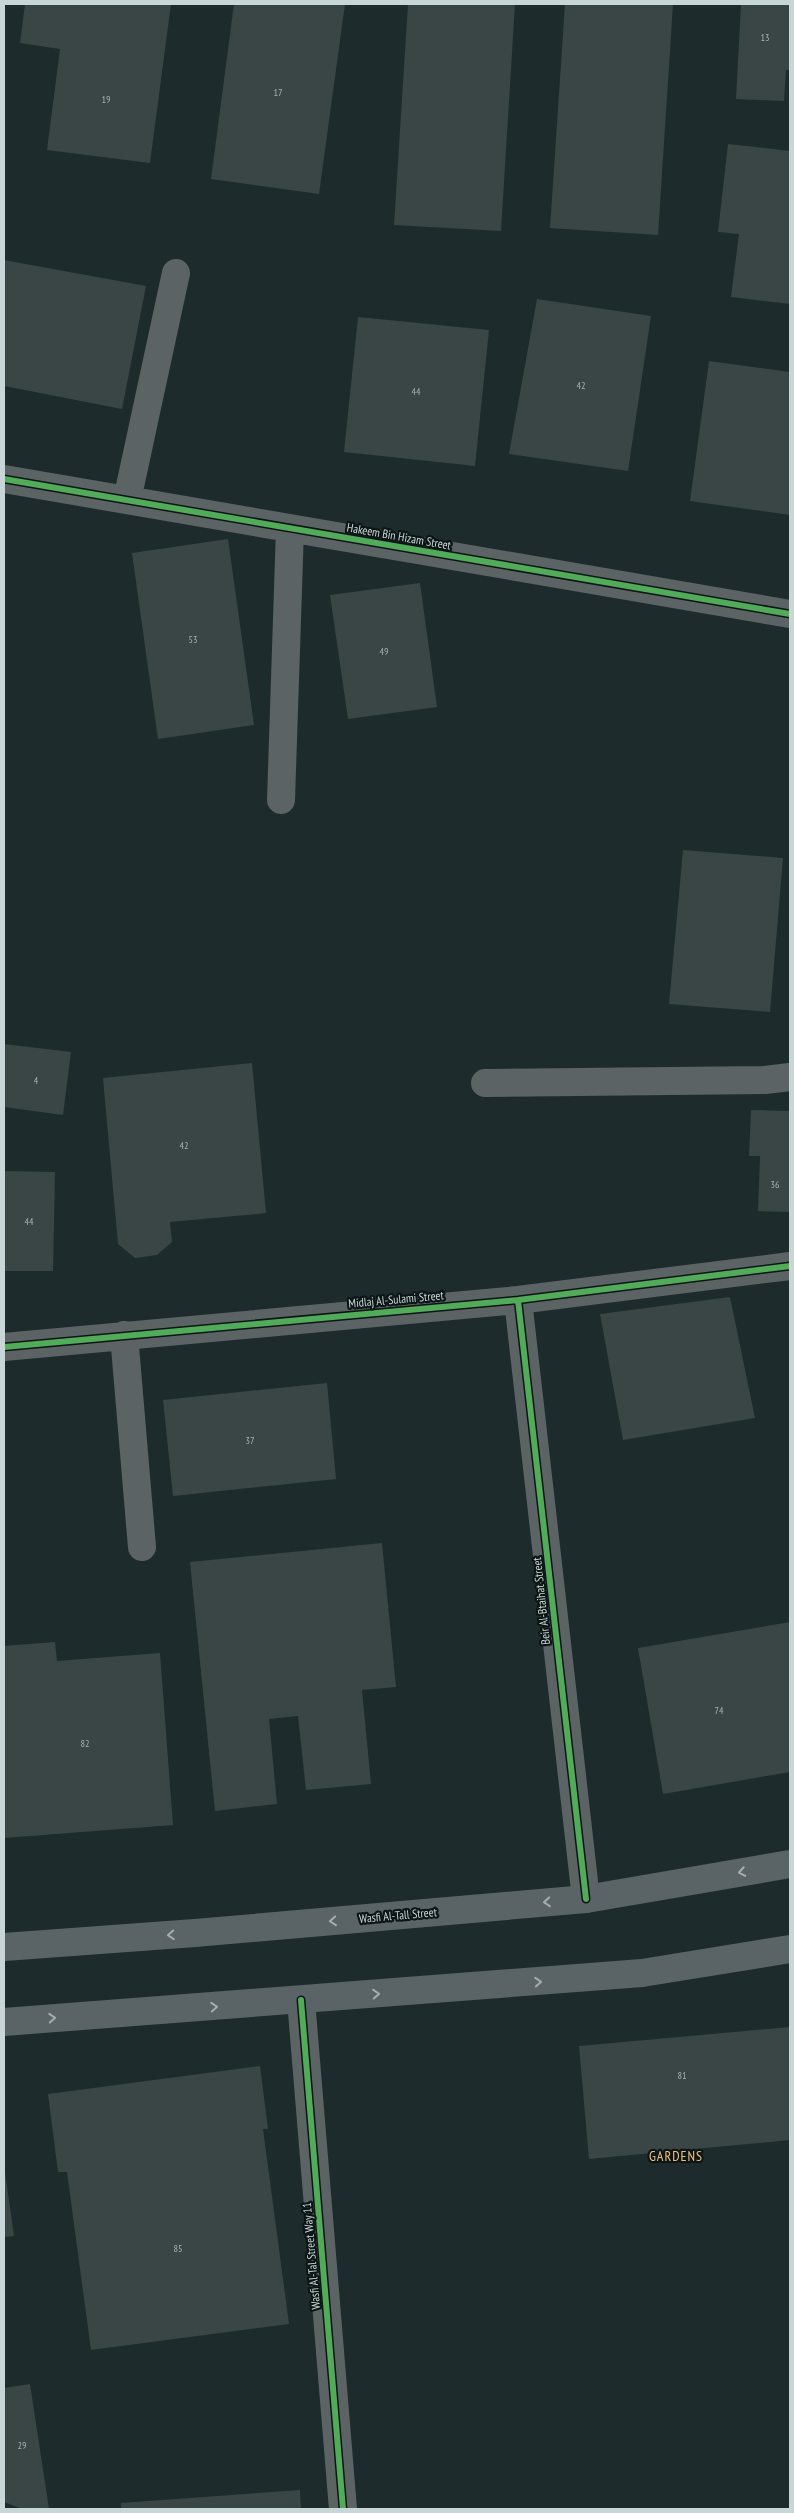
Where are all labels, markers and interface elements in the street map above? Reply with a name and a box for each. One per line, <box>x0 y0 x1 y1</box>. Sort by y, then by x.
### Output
house number: 13 <box>761 31 770 44</box>
house number: 17 <box>274 86 283 99</box>
house number: 19 <box>102 93 111 106</box>
house number: 42 <box>577 379 586 392</box>
house number: 44 <box>412 385 421 398</box>
street label: Hakeem Bin Hizam Street <box>346 519 453 553</box>
house number: 53 <box>189 633 198 646</box>
house number: 49 <box>380 645 389 658</box>
house number: 4 <box>34 1074 39 1087</box>
house number: 42 <box>180 1139 189 1152</box>
house number: 36 <box>771 1178 780 1191</box>
house number: 44 <box>25 1215 34 1228</box>
street label: Midlaj Al-Sulami Street <box>348 1287 445 1311</box>
house number: 37 <box>246 1434 255 1447</box>
street label: Beir Al-Btaihat Street <box>529 1556 553 1645</box>
house number: 74 <box>715 1704 724 1717</box>
house number: 82 <box>81 1737 90 1750</box>
one-way arrow <box>738 1867 747 1877</box>
one-way arrow <box>543 1897 551 1908</box>
street label: Wasfi Al-Tall Street <box>359 1904 438 1926</box>
one-way arrow <box>329 1915 337 1926</box>
one-way arrow <box>167 1929 175 1940</box>
one-way arrow <box>535 1976 543 1987</box>
one-way arrow <box>373 1989 381 2000</box>
one-way arrow <box>211 2001 219 2012</box>
one-way arrow <box>49 2013 57 2024</box>
house number: 81 <box>678 2069 687 2082</box>
district label: GARDENS <box>649 2147 703 2165</box>
street label: Wasfi Al-Tal Street Way 11 <box>299 2202 323 2310</box>
house number: 85 <box>174 2242 183 2255</box>
house number: 29 <box>18 2439 27 2452</box>

